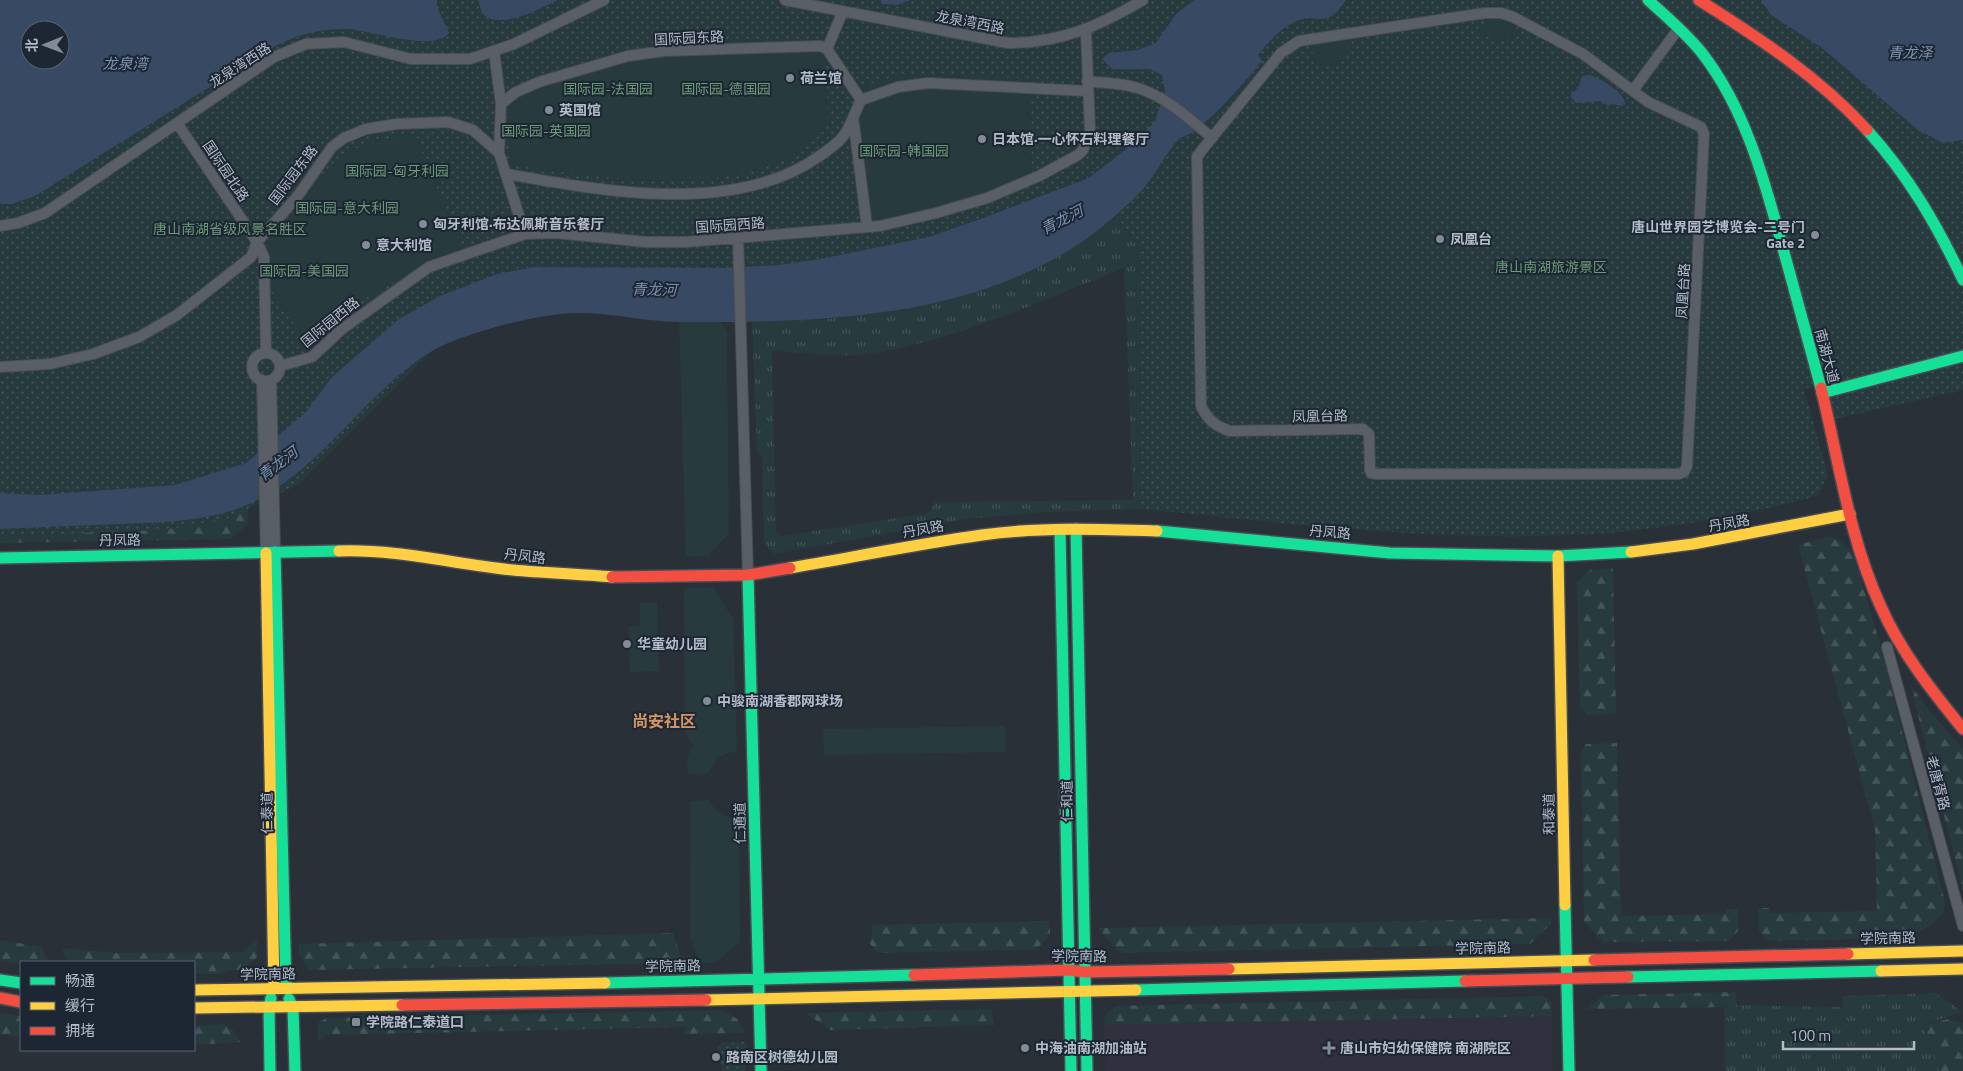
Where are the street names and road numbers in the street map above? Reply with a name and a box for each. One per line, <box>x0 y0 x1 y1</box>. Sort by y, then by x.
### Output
street label: 龙泉湾西路 <box>934 5 1006 38</box>
street label: 国际园东路 <box>653 25 724 50</box>
street label: 龙泉湾西路 <box>205 37 275 92</box>
street label: 国际园北路 <box>198 136 255 206</box>
street label: 国际园东路 <box>263 140 322 209</box>
street label: 国际园西路 <box>694 212 766 237</box>
street label: 凤凰台路 <box>1671 262 1694 319</box>
street label: 国际园西路 <box>296 291 363 352</box>
street label: 南湖大道 <box>1810 326 1845 386</box>
street label: 凤凰台路 <box>1292 405 1348 426</box>
street label: 丹凤路 <box>1706 509 1751 536</box>
street label: 丹凤路 <box>900 515 945 542</box>
street label: 丹凤路 <box>1308 519 1352 544</box>
street label: 丹凤路 <box>99 529 141 550</box>
street label: 丹凤路 <box>503 543 547 568</box>
street label: 老唐胥路 <box>1921 753 1956 813</box>
street label: 仁和道 <box>1056 780 1077 822</box>
street label: 仁泰道 <box>256 792 277 834</box>
street label: 和泰道 <box>1538 793 1559 835</box>
street label: 仁通道 <box>729 802 750 844</box>
street label: 学院南路 <box>1860 927 1916 948</box>
street label: 学院南路 <box>1455 937 1511 958</box>
street label: 学院南路 <box>1051 945 1107 966</box>
street label: 学院南路 <box>645 955 701 976</box>
street label: 学院南路 <box>240 963 296 984</box>

